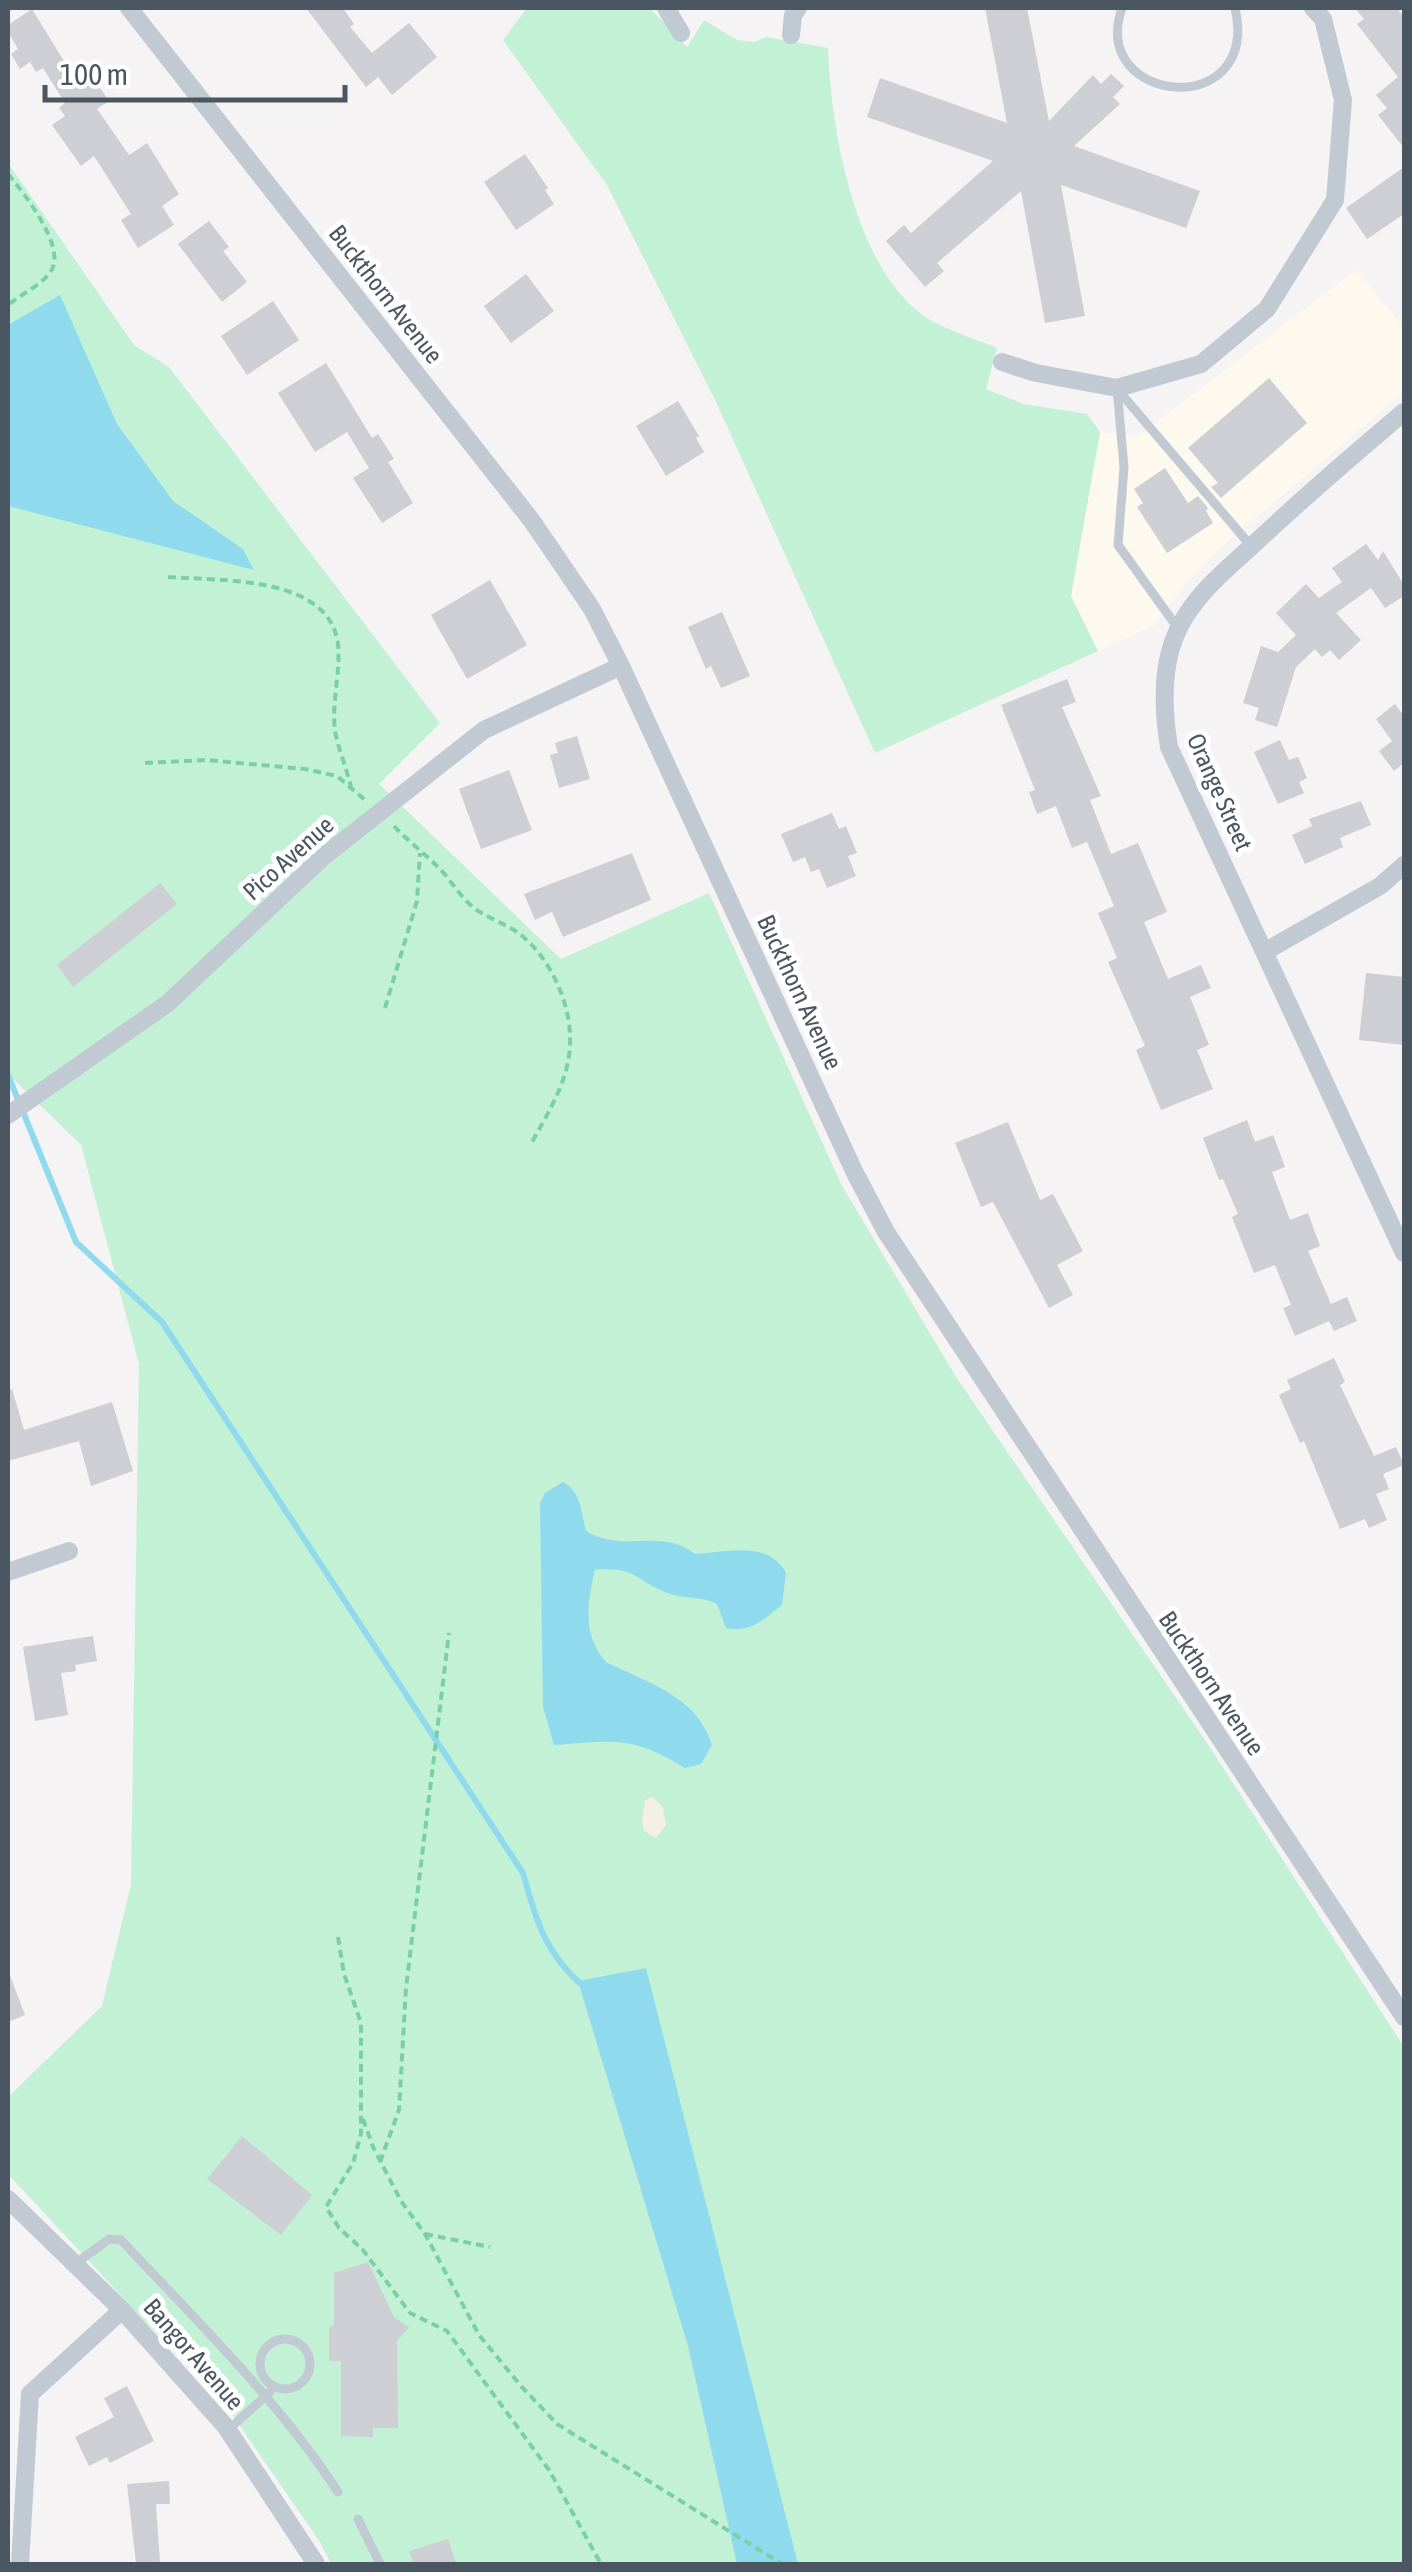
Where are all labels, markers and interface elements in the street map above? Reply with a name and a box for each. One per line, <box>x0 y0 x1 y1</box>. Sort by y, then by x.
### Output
scale bar <box>45 40 345 102</box>
text: 100 m <box>60 57 128 91</box>
street label: Buckthorn Avenue <box>323 219 449 369</box>
street label: Orange Street <box>1182 729 1258 855</box>
street label: Pico Avenue <box>237 810 339 906</box>
street label: Buckthorn Avenue <box>752 910 848 1074</box>
street label: Buckthorn Avenue <box>1154 1606 1270 1760</box>
street label: Bangor Avenue <box>138 2293 250 2415</box>

